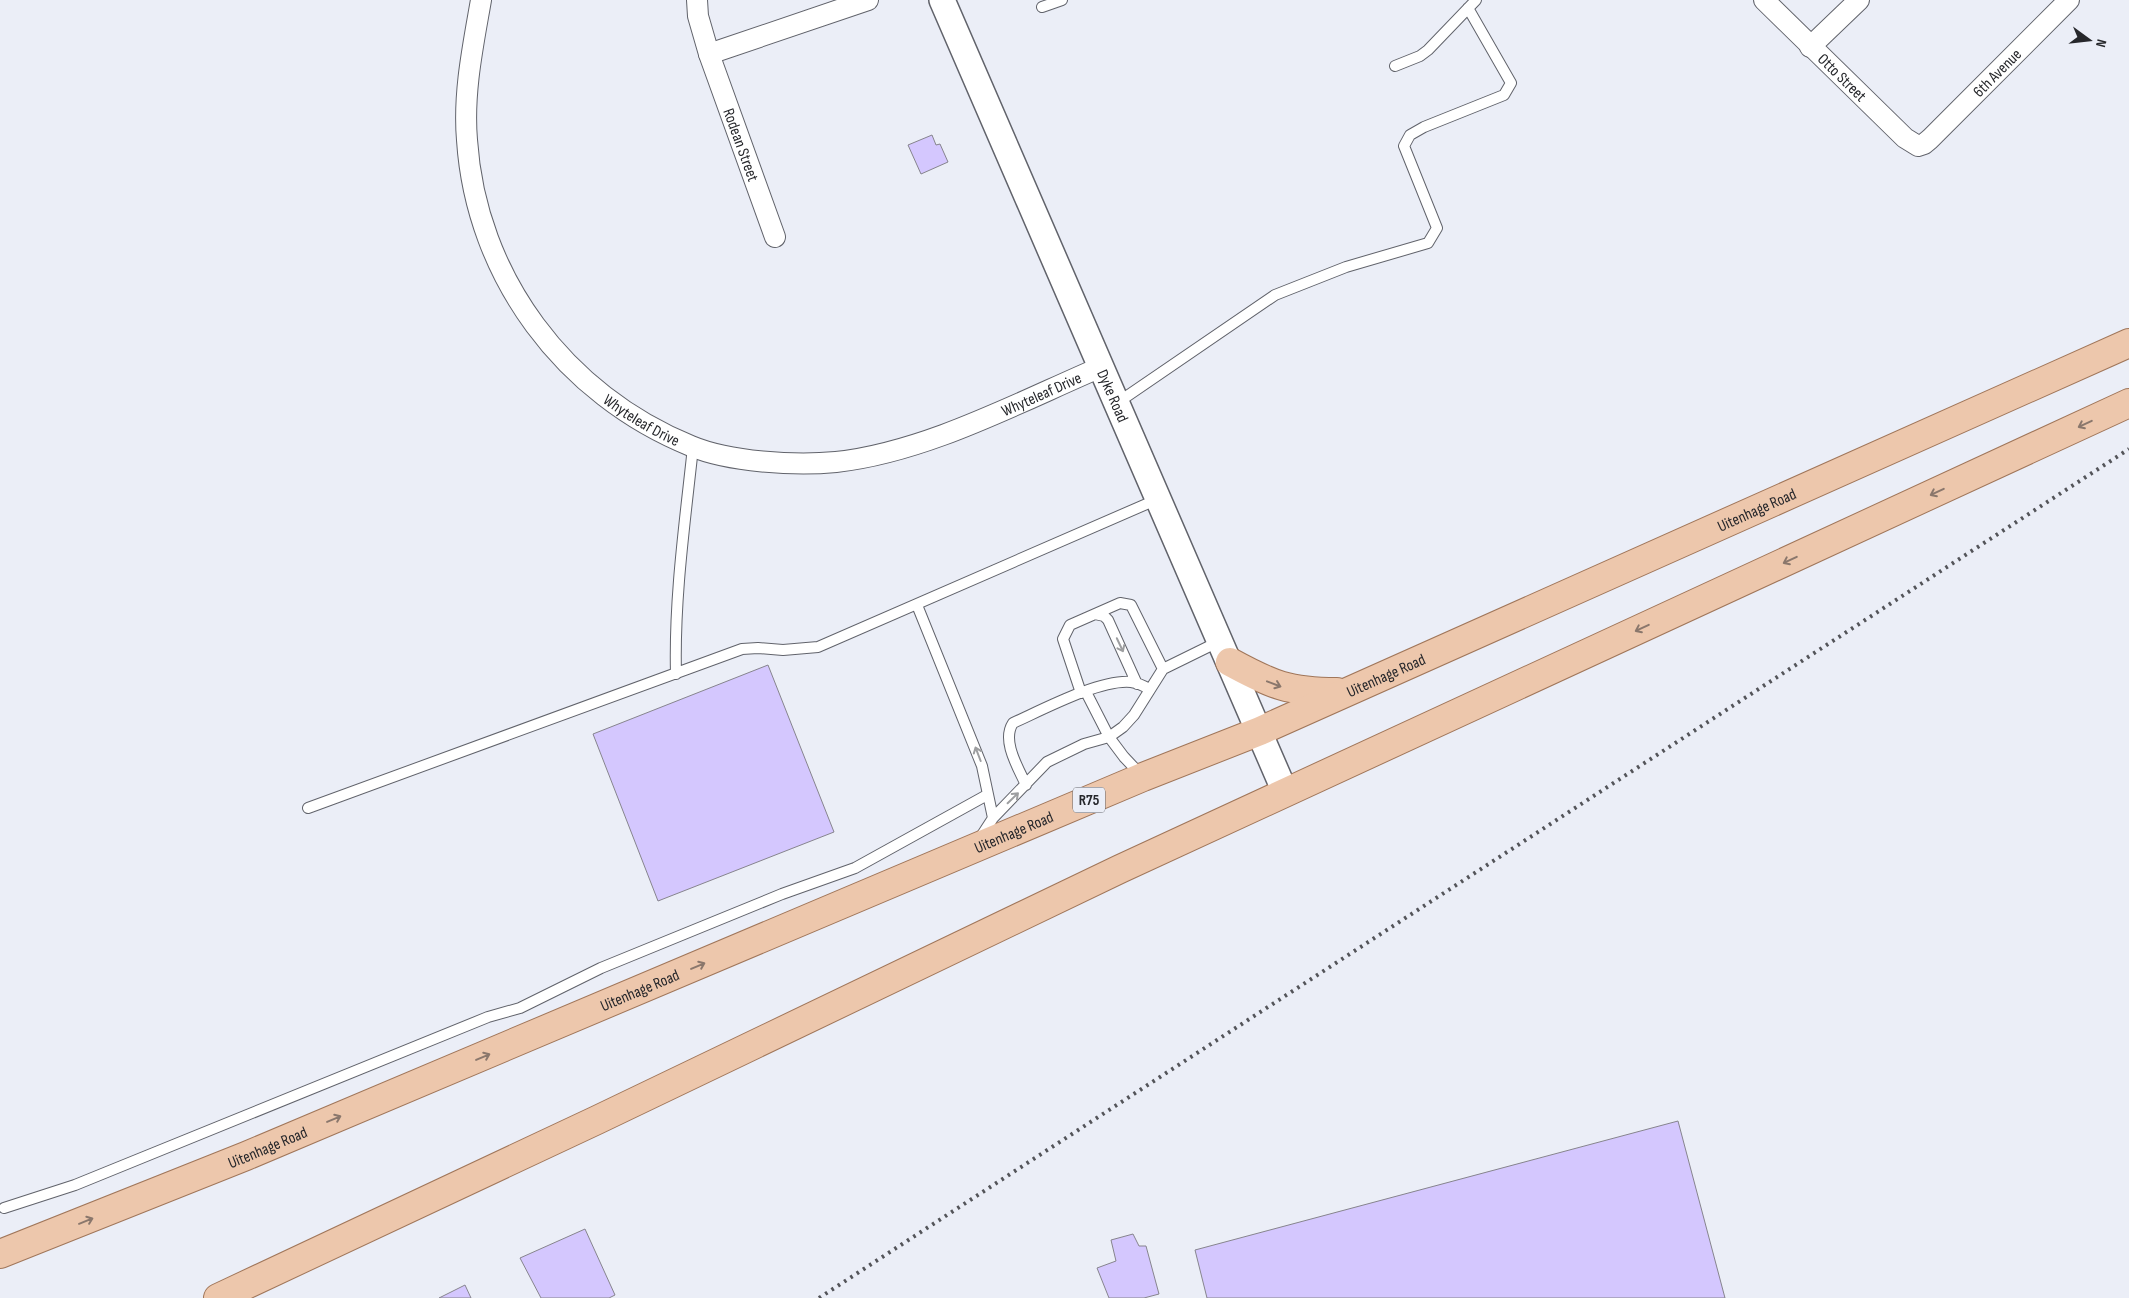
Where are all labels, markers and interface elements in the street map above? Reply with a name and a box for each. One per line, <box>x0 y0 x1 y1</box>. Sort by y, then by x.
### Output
north arrow <box>2064 15 2114 65</box>
text: N <box>2092 37 2110 49</box>
street label: 6th Avenue <box>1970 45 2026 101</box>
street label: Otto Street <box>1813 50 1870 106</box>
street label: Rodean Street <box>718 106 762 184</box>
street label: Dyke Road <box>1092 367 1132 425</box>
street label: Whyteleaf Drive <box>999 369 1085 421</box>
street label: Whyteleaf Drive <box>599 391 682 451</box>
one-way arrow <box>2078 419 2093 429</box>
street label: Uitenhage Road <box>1715 485 1799 537</box>
one-way arrow <box>1930 487 1945 497</box>
one-way arrow <box>1783 556 1798 565</box>
one-way arrow <box>1635 623 1650 633</box>
one-way arrow <box>1115 637 1125 652</box>
street label: Uitenhage Road <box>1344 650 1429 702</box>
one-way arrow <box>1266 680 1281 689</box>
one-way arrow <box>972 747 982 762</box>
road number: R75 <box>1073 788 1105 812</box>
one-way arrow <box>1007 792 1020 804</box>
street label: Uitenhage Road <box>972 808 1056 858</box>
one-way arrow <box>690 961 705 971</box>
street label: Uitenhage Road <box>598 966 682 1016</box>
one-way arrow <box>476 1051 491 1060</box>
one-way arrow <box>326 1114 341 1123</box>
street label: Uitenhage Road <box>226 1123 310 1173</box>
one-way arrow <box>78 1216 93 1225</box>

